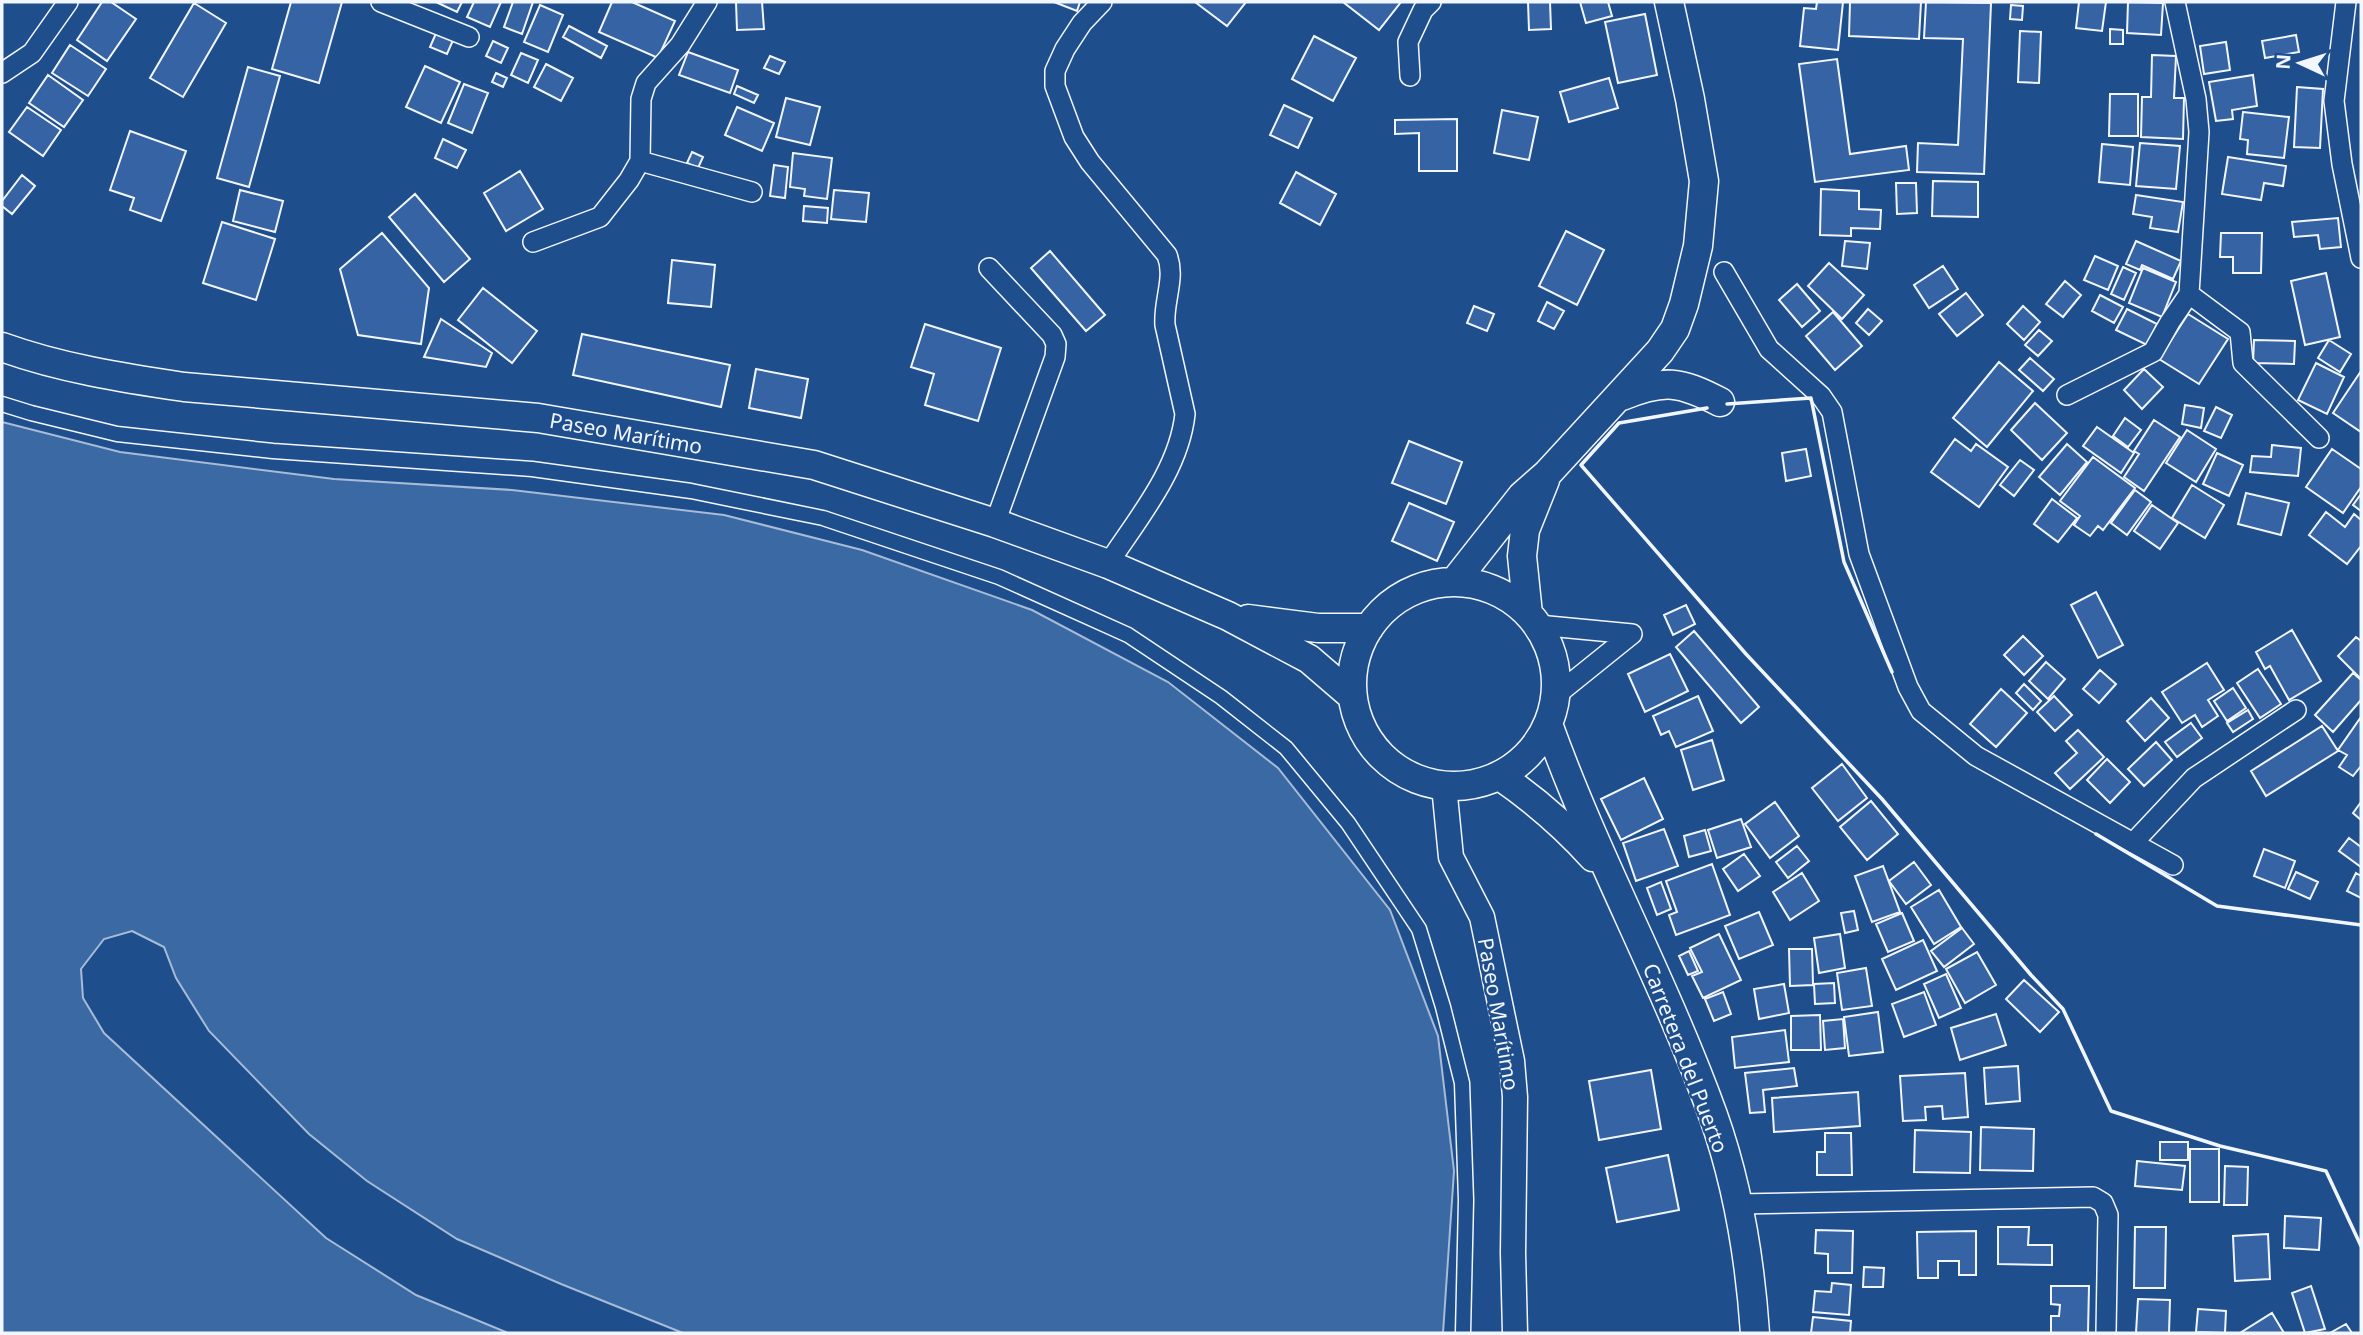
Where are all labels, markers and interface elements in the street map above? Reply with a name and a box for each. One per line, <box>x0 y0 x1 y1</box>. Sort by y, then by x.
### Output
north arrow <box>2265 28 2335 98</box>
text: N <box>2270 53 2297 70</box>
street label: Paseo Marítimo <box>547 406 705 460</box>
street label: Paseo Marítimo <box>1472 935 1526 1093</box>
street label: Carretera del Puerto <box>1637 959 1735 1157</box>

